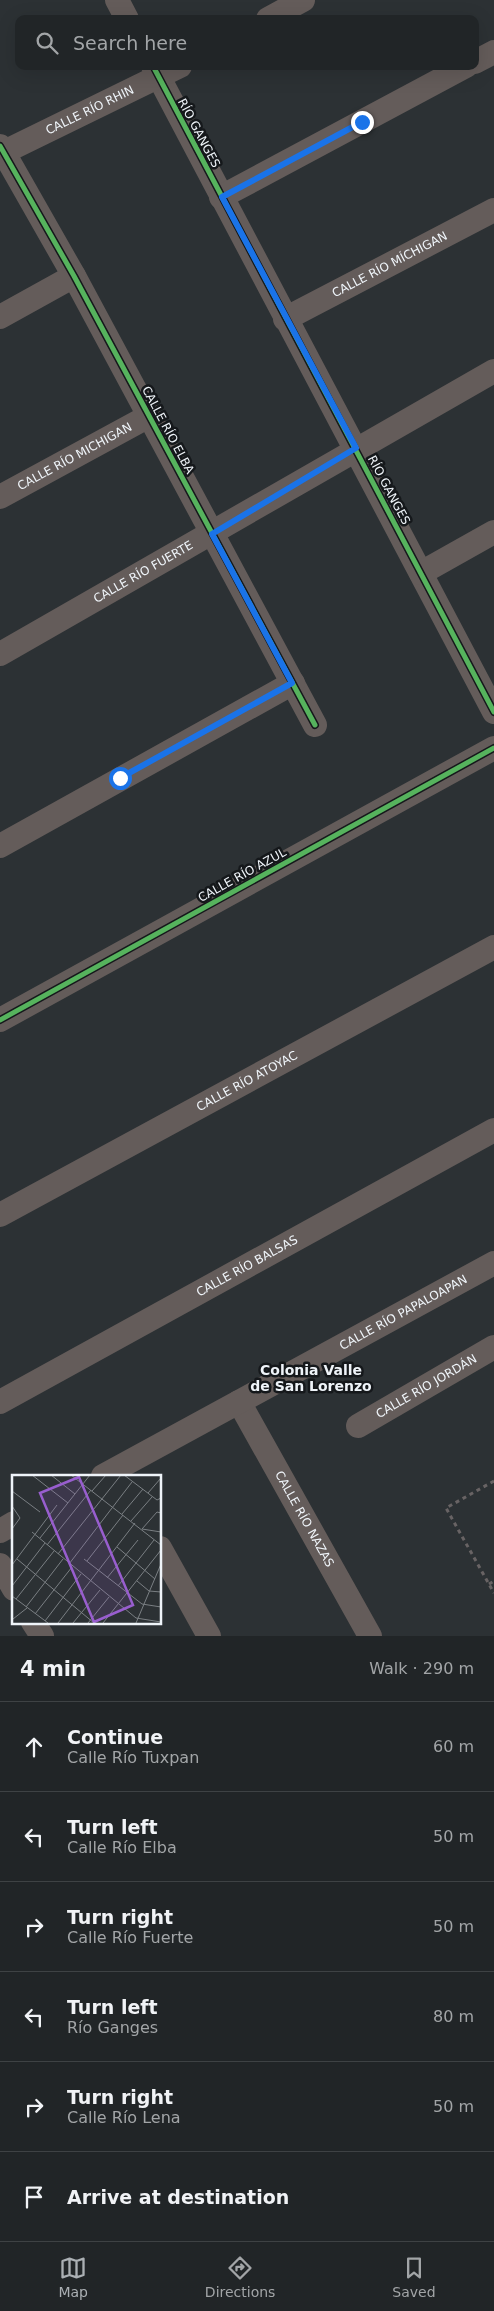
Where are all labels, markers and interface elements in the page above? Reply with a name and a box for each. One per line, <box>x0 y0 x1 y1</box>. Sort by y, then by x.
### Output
search box <box>15 15 479 70</box>
icon: search <box>33 29 61 57</box>
text: Search here <box>73 32 187 54</box>
street label: CALLE RÍO RHIN <box>43 83 136 138</box>
street label: RÍO GANGES <box>175 96 224 170</box>
route end <box>351 111 374 134</box>
street label: CALLE RÍO MÍCHIGAN <box>330 229 450 300</box>
street label: CALLE RÍO ELBA <box>139 383 198 477</box>
street label: CALLE RÍO MICHIGAN <box>15 420 134 493</box>
street label: RÍO GANGES <box>365 453 414 527</box>
street label: CALLE RÍO FUERTE <box>91 538 195 606</box>
route start <box>109 767 132 790</box>
street label: CALLE RÍO AZUL <box>195 844 289 905</box>
street label: CALLE RÍO ATOYAC <box>194 1048 300 1114</box>
street label: CALLE RÍO BALSAS <box>194 1233 300 1299</box>
street label: CALLE RÍO PAPALOAPAN <box>337 1272 470 1353</box>
street label: CALLE RÍO JORDÁN <box>373 1352 479 1421</box>
district label: Colonia Valle de San Lorenzo <box>250 1362 372 1394</box>
street label: CALLE RÍO NAZAS <box>272 1468 337 1569</box>
inset map <box>12 1475 161 1624</box>
text: 4 min <box>20 1657 86 1681</box>
text: Walk · 290 m <box>369 1659 474 1678</box>
text: Continue <box>67 1726 163 1748</box>
icon: ahead <box>20 1733 48 1761</box>
text: 60 m <box>433 1737 474 1756</box>
text: Calle Río Tuxpan <box>67 1748 199 1767</box>
text: Turn left <box>67 1816 158 1838</box>
icon: left <box>20 1823 48 1851</box>
text: 50 m <box>433 1827 474 1846</box>
text: Calle Río Elba <box>67 1838 177 1857</box>
text: Turn right <box>67 1906 173 1928</box>
icon: right <box>20 1913 48 1941</box>
text: 50 m <box>433 1917 474 1936</box>
text: Calle Río Fuerte <box>67 1928 193 1947</box>
text: Turn left <box>67 1996 158 2018</box>
icon: left <box>20 2003 48 2031</box>
text: 80 m <box>433 2007 474 2026</box>
text: Río Ganges <box>67 2018 158 2037</box>
text: Turn right <box>67 2086 173 2108</box>
icon: right <box>20 2093 48 2121</box>
text: 50 m <box>433 2097 474 2116</box>
text: Calle Río Lena <box>67 2108 181 2127</box>
icon: arrive <box>20 2183 48 2211</box>
text: Arrive at destination <box>67 2186 289 2208</box>
tab: Map <box>58 2254 88 2300</box>
tab: Directions <box>205 2254 275 2300</box>
tab: Saved <box>392 2254 436 2300</box>

